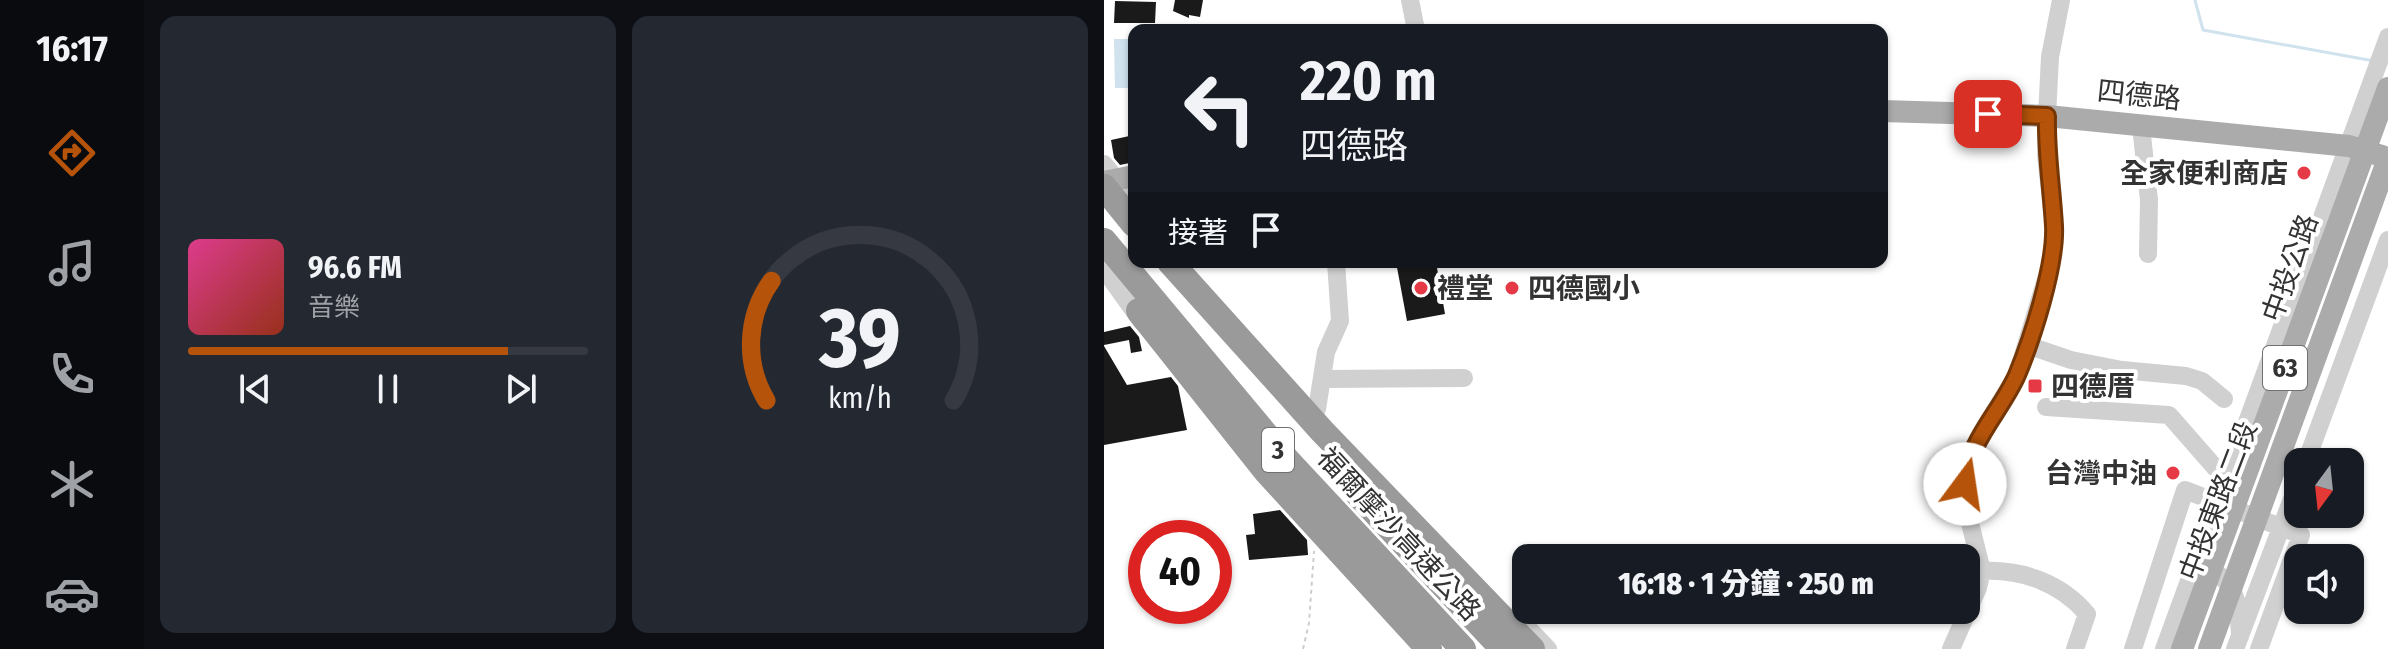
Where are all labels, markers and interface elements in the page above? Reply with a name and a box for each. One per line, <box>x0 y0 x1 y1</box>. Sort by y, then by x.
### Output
text: 16:17 <box>36 27 108 71</box>
text: 220 m <box>1300 48 1437 115</box>
icon: left <box>1168 56 1272 160</box>
street label: 四德路 <box>2095 74 2183 116</box>
pin <box>1954 80 2022 148</box>
icon: arrive <box>1966 92 2010 136</box>
text: 四德路 <box>1300 124 1408 168</box>
icon: directions <box>44 125 100 181</box>
place label: 全家便利商店 <box>2120 157 2288 190</box>
marker: 全家便利商店 <box>2295 164 2313 182</box>
icon: arrive <box>1244 208 1288 252</box>
street label: 中投公路 <box>2255 210 2325 326</box>
text: 接著 <box>1168 215 1228 251</box>
icon: music <box>44 235 100 291</box>
text: 96.6 FM <box>308 250 402 286</box>
place label: 禮堂 <box>1437 272 1493 305</box>
place label: 四德國小 <box>1528 272 1640 305</box>
marker: 禮堂 <box>1412 279 1430 297</box>
marker: 四德國小 <box>1503 279 1521 297</box>
text: 39 <box>818 288 901 388</box>
text: 音樂 <box>308 292 360 323</box>
icon: phone <box>44 346 100 402</box>
road number: 63 <box>2263 346 2307 390</box>
icon: previous <box>233 367 277 411</box>
icon: pause <box>366 367 410 411</box>
icon: next <box>499 367 543 411</box>
place label: 四德厝 <box>2051 370 2135 403</box>
marker: 四德厝 <box>2026 377 2044 395</box>
text: km/h <box>828 381 892 416</box>
street label: 中投東路二段 <box>2172 417 2264 585</box>
road number: 3 <box>1262 428 1294 472</box>
street label: 福爾摩沙高速公路 <box>1311 441 1487 627</box>
position arrow <box>1923 442 2007 526</box>
north arrow <box>2284 448 2364 528</box>
map controls <box>2284 448 2364 624</box>
icon: climate <box>44 456 100 512</box>
place label: 台灣中油 <box>2045 457 2157 490</box>
marker: 台灣中油 <box>2164 464 2182 482</box>
speed limit sign: 40 <box>1128 520 1232 624</box>
button: sound <box>2284 544 2364 624</box>
icon: car <box>44 566 100 622</box>
text: 16:18 · 1 分鐘 · 250 m <box>1618 566 1874 602</box>

